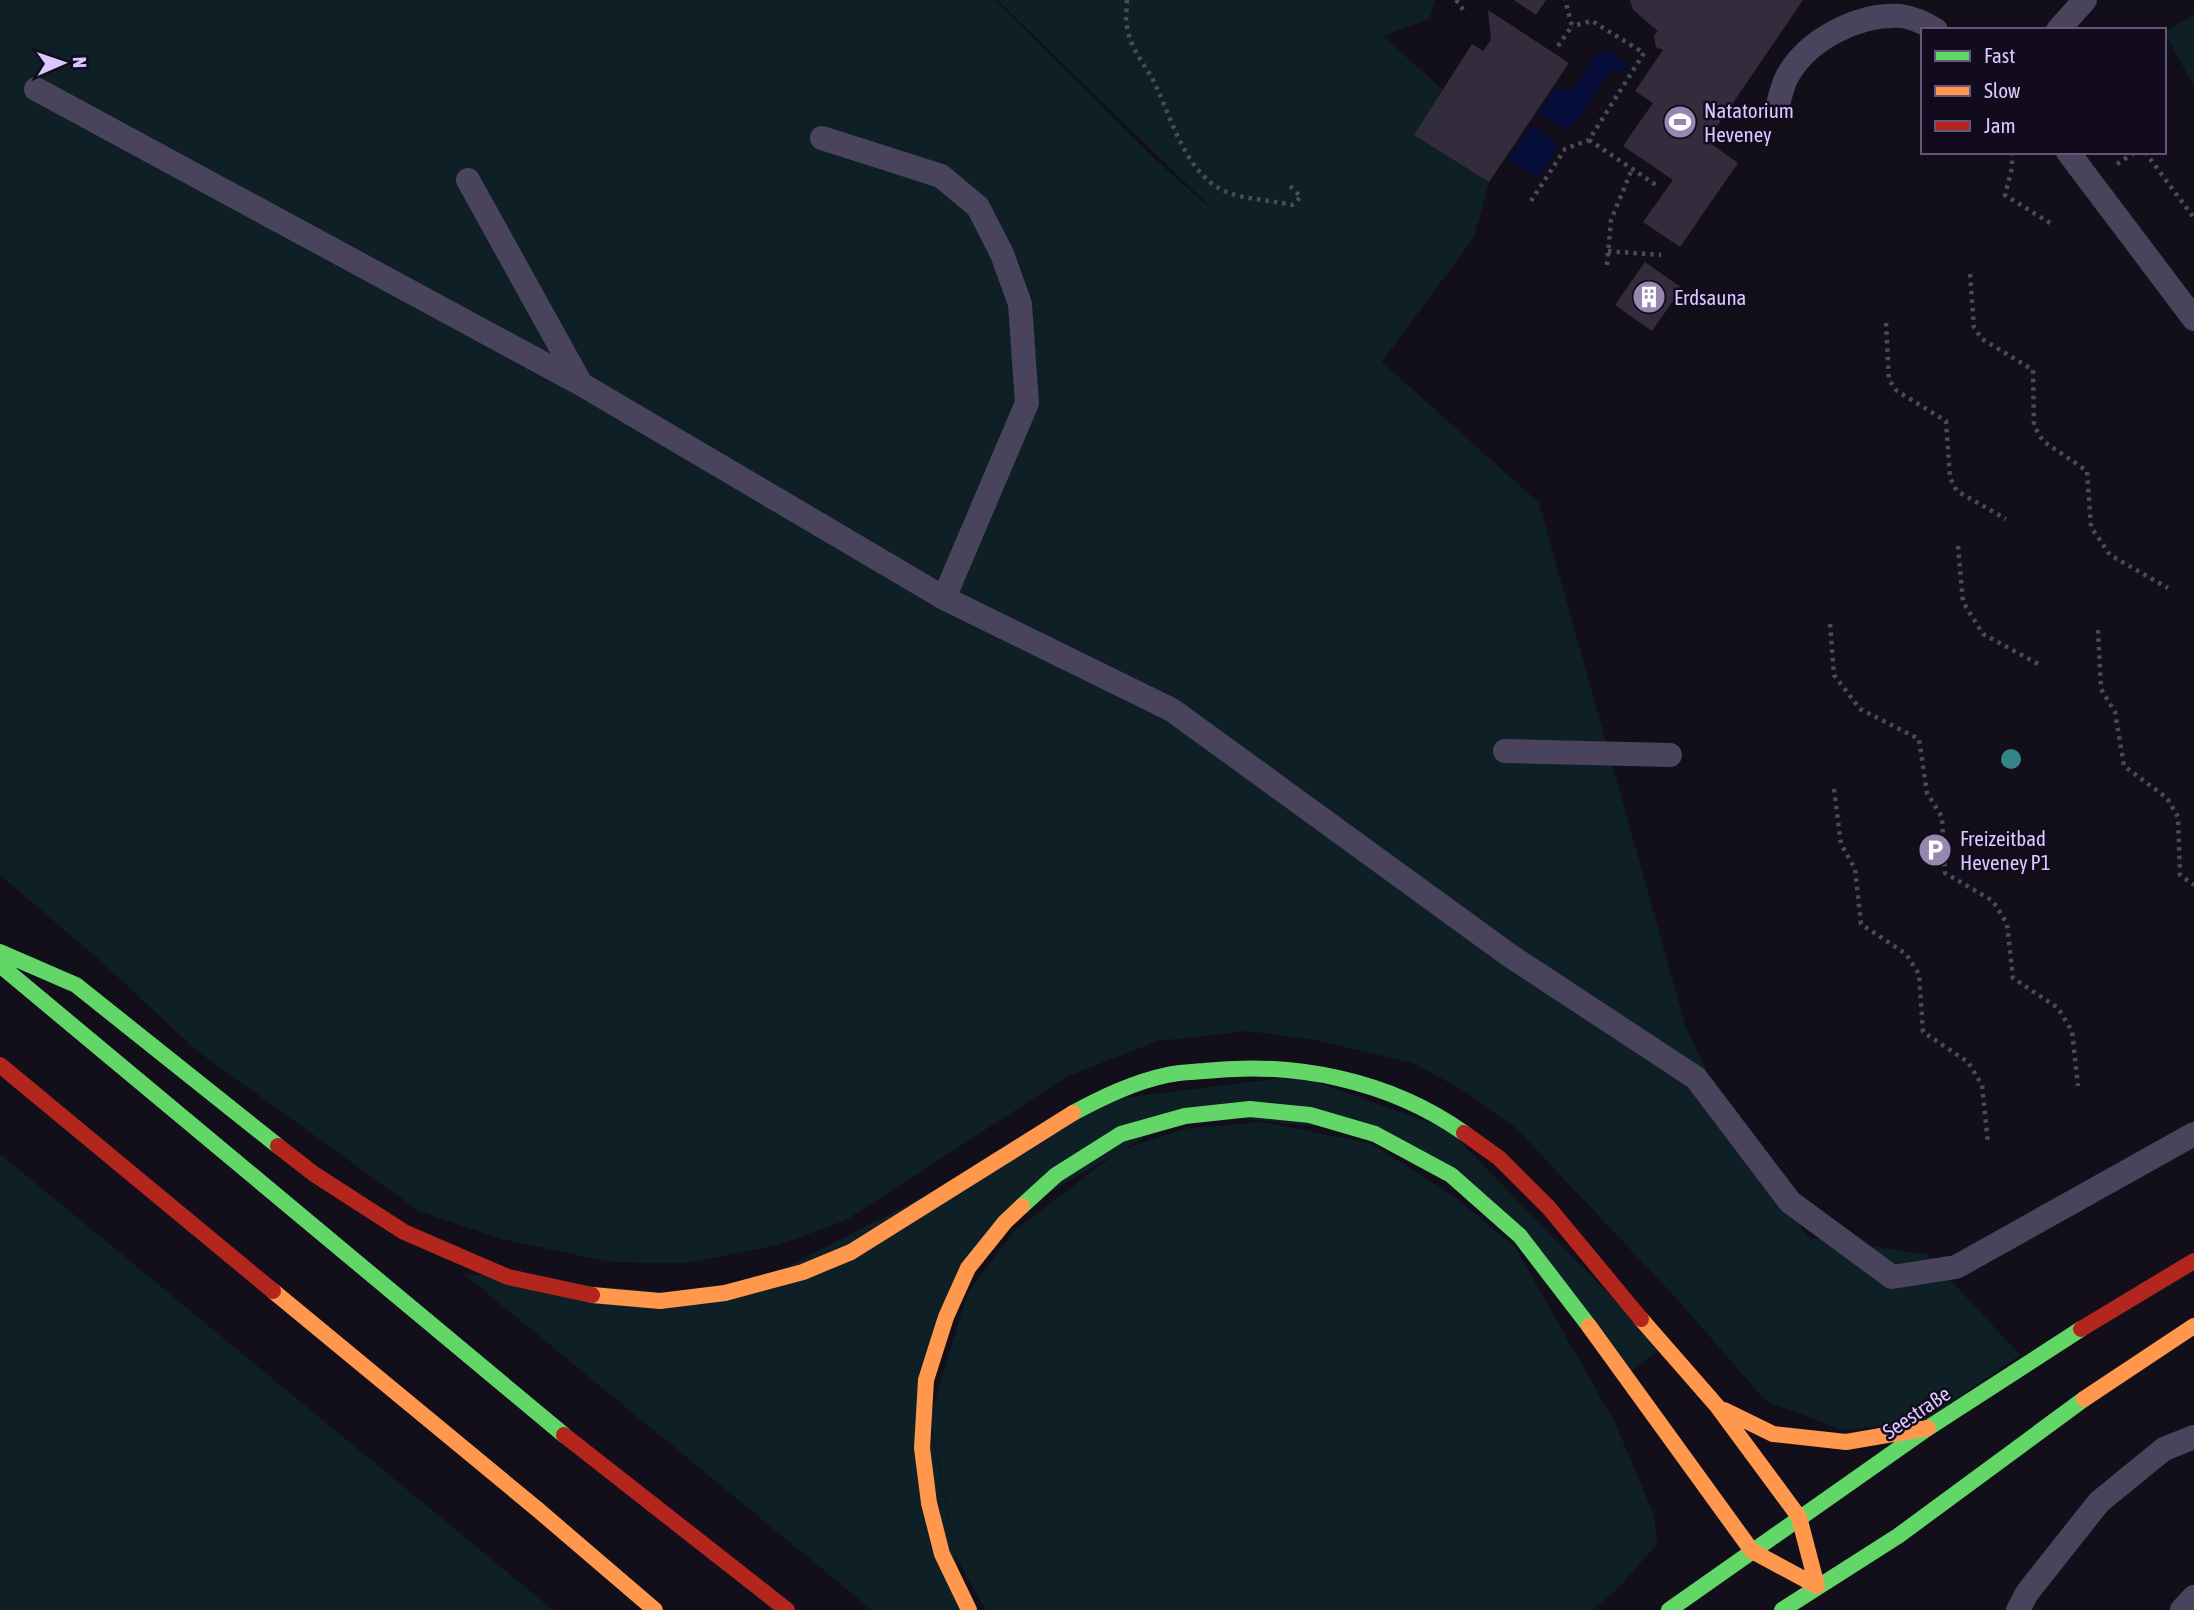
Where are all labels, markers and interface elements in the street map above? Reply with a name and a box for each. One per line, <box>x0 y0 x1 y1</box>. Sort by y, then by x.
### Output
north arrow <box>28 28 98 98</box>
legend <box>1921 28 2166 154</box>
text: Fast <box>1984 43 2015 67</box>
text: N <box>69 56 91 68</box>
text: Slow <box>1984 78 2021 102</box>
place label: Natatorium Heveney <box>1704 98 1794 146</box>
sports icon: Natatorium Heveney <box>1661 103 1699 141</box>
text: Jam <box>1984 113 2016 137</box>
building icon: Erdsauna <box>1630 278 1668 316</box>
place label: Erdsauna <box>1674 285 1746 309</box>
place label: Freizeitbad Heveney P1 <box>1960 826 2051 874</box>
parking icon: Freizeitbad Heveney P1 <box>1916 831 1954 869</box>
street label: Seestraße <box>1878 1381 1954 1443</box>

